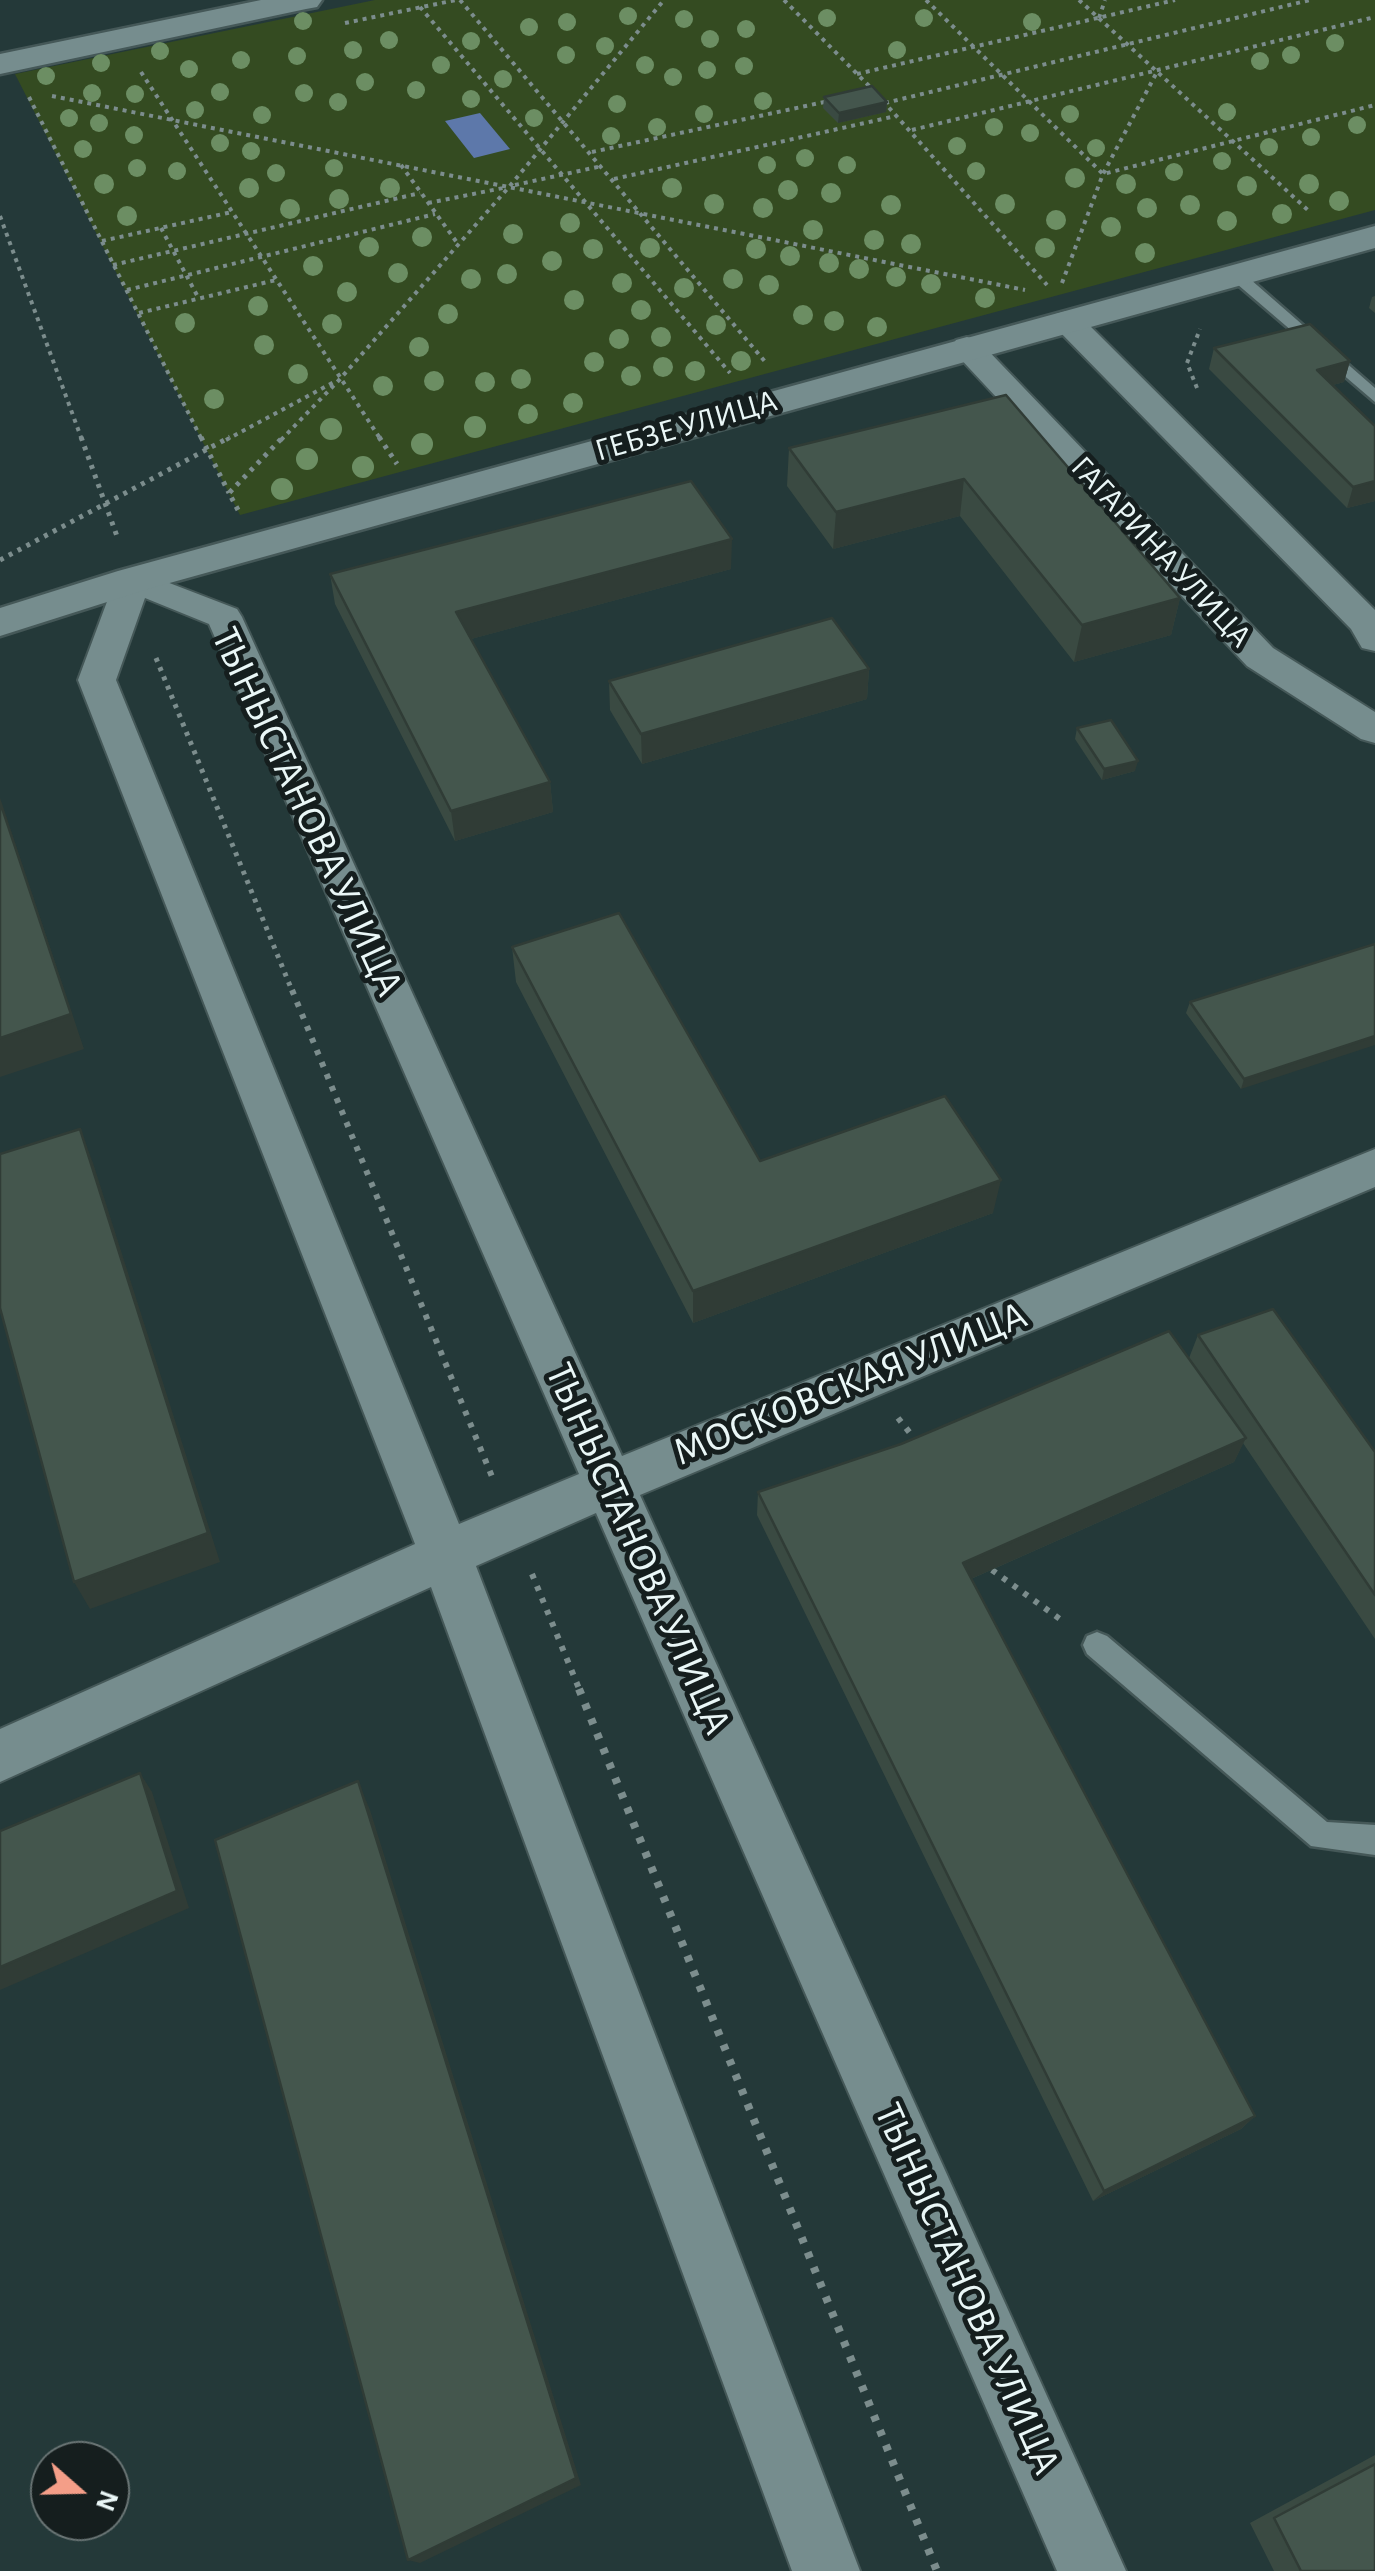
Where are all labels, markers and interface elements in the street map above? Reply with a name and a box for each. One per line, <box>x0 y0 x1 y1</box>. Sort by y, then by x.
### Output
street label: ГЕБЗЕ УЛИЦА <box>591 382 781 470</box>
street label: ГАГАРИНА УЛИЦА <box>1063 448 1259 656</box>
street label: ТЫНЫСТАНОВА УЛИЦА <box>201 620 413 1004</box>
street label: МОСКОВСКАЯ УЛИЦА <box>666 1291 1034 1477</box>
street label: ТЫНЫСТАНОВА УЛИЦА <box>535 1356 741 1742</box>
street label: ТЫНЫСТАНОВА УЛИЦА <box>864 2096 1070 2482</box>
north arrow <box>30 2441 130 2541</box>
text: N <box>90 2487 123 2515</box>

